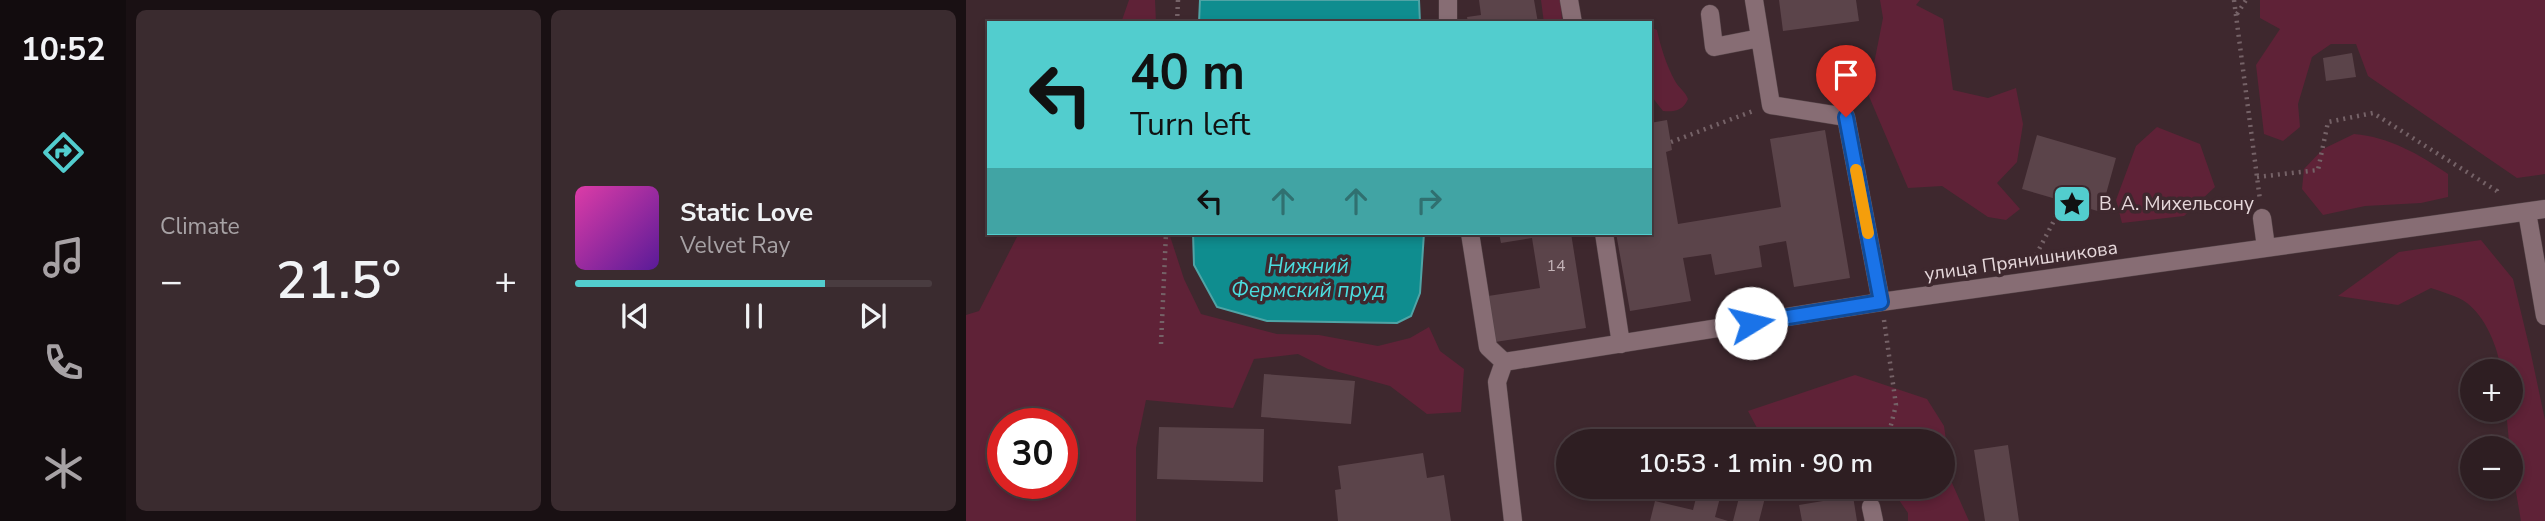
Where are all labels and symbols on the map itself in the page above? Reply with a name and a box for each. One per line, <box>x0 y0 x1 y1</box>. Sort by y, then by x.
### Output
pin <box>1816 45 1876 117</box>
place icon: В. А. Михельсону <box>2051 183 2093 225</box>
place label: В. А. Михельсону <box>2099 191 2254 217</box>
street label: улица Прянишникова <box>1923 235 2119 287</box>
water label: Нижний Фермский пруд <box>1231 252 1385 304</box>
house number: 14 <box>1546 255 1566 277</box>
position arrow <box>1714 286 1788 360</box>
speed limit sign: 30 <box>987 408 1078 499</box>

